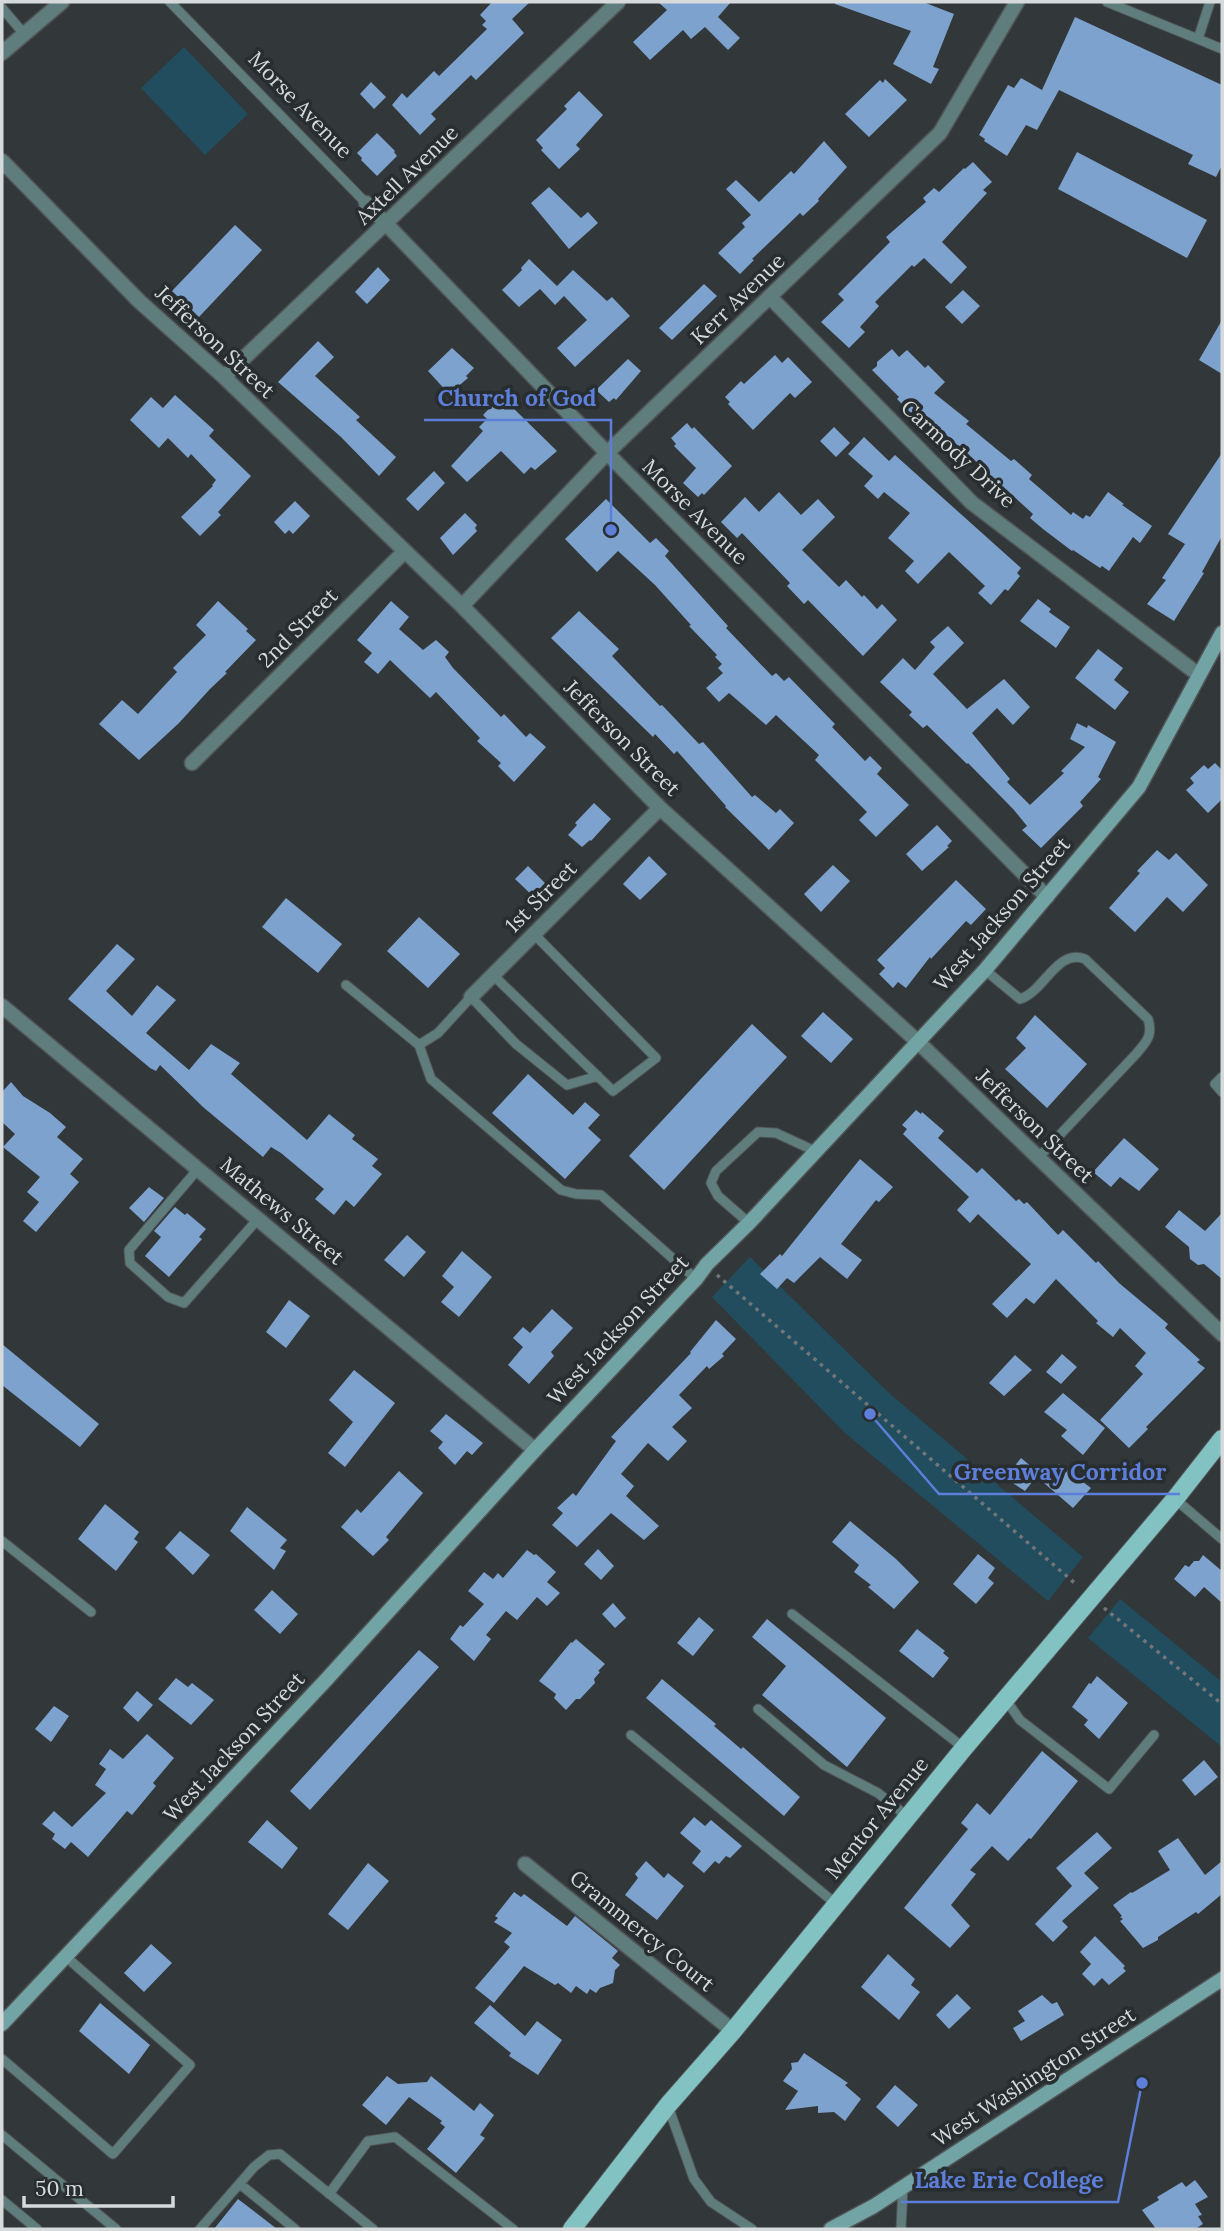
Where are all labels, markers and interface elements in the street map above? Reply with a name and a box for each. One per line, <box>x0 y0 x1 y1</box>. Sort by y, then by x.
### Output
street label: Morse Avenue <box>243 45 358 164</box>
street label: Axtell Avenue <box>349 119 464 231</box>
street label: Kerr Avenue <box>685 247 790 350</box>
street label: Jefferson Street <box>149 279 281 404</box>
callout: Church of God <box>424 376 611 420</box>
text: Church of God <box>438 383 597 412</box>
street label: Carmody Drive <box>895 394 1021 514</box>
street label: Morse Avenue <box>637 453 754 570</box>
street label: 2nd Street <box>252 582 344 673</box>
street label: Jefferson Street <box>558 673 687 802</box>
street label: West Jackson Street <box>927 830 1076 996</box>
street label: 1st Street <box>499 854 583 938</box>
street label: Jefferson Street <box>970 1062 1101 1189</box>
street label: Mathews Street <box>215 1151 350 1271</box>
street label: West Jackson Street <box>541 1248 695 1410</box>
callout: Greenway Corridor <box>939 1450 1180 1494</box>
text: Greenway Corridor <box>954 1457 1166 1486</box>
street label: West Jackson Street <box>157 1665 311 1827</box>
street label: Mentor Avenue <box>819 1751 934 1884</box>
street label: Grammercy Court <box>565 1864 721 1998</box>
street label: West Washington Street <box>927 2000 1141 2152</box>
callout: Lake Erie College <box>901 2158 1118 2202</box>
scale bar <box>24 2164 173 2208</box>
text: Lake Erie College <box>914 2165 1104 2194</box>
text: 50 m <box>35 2175 84 2202</box>

